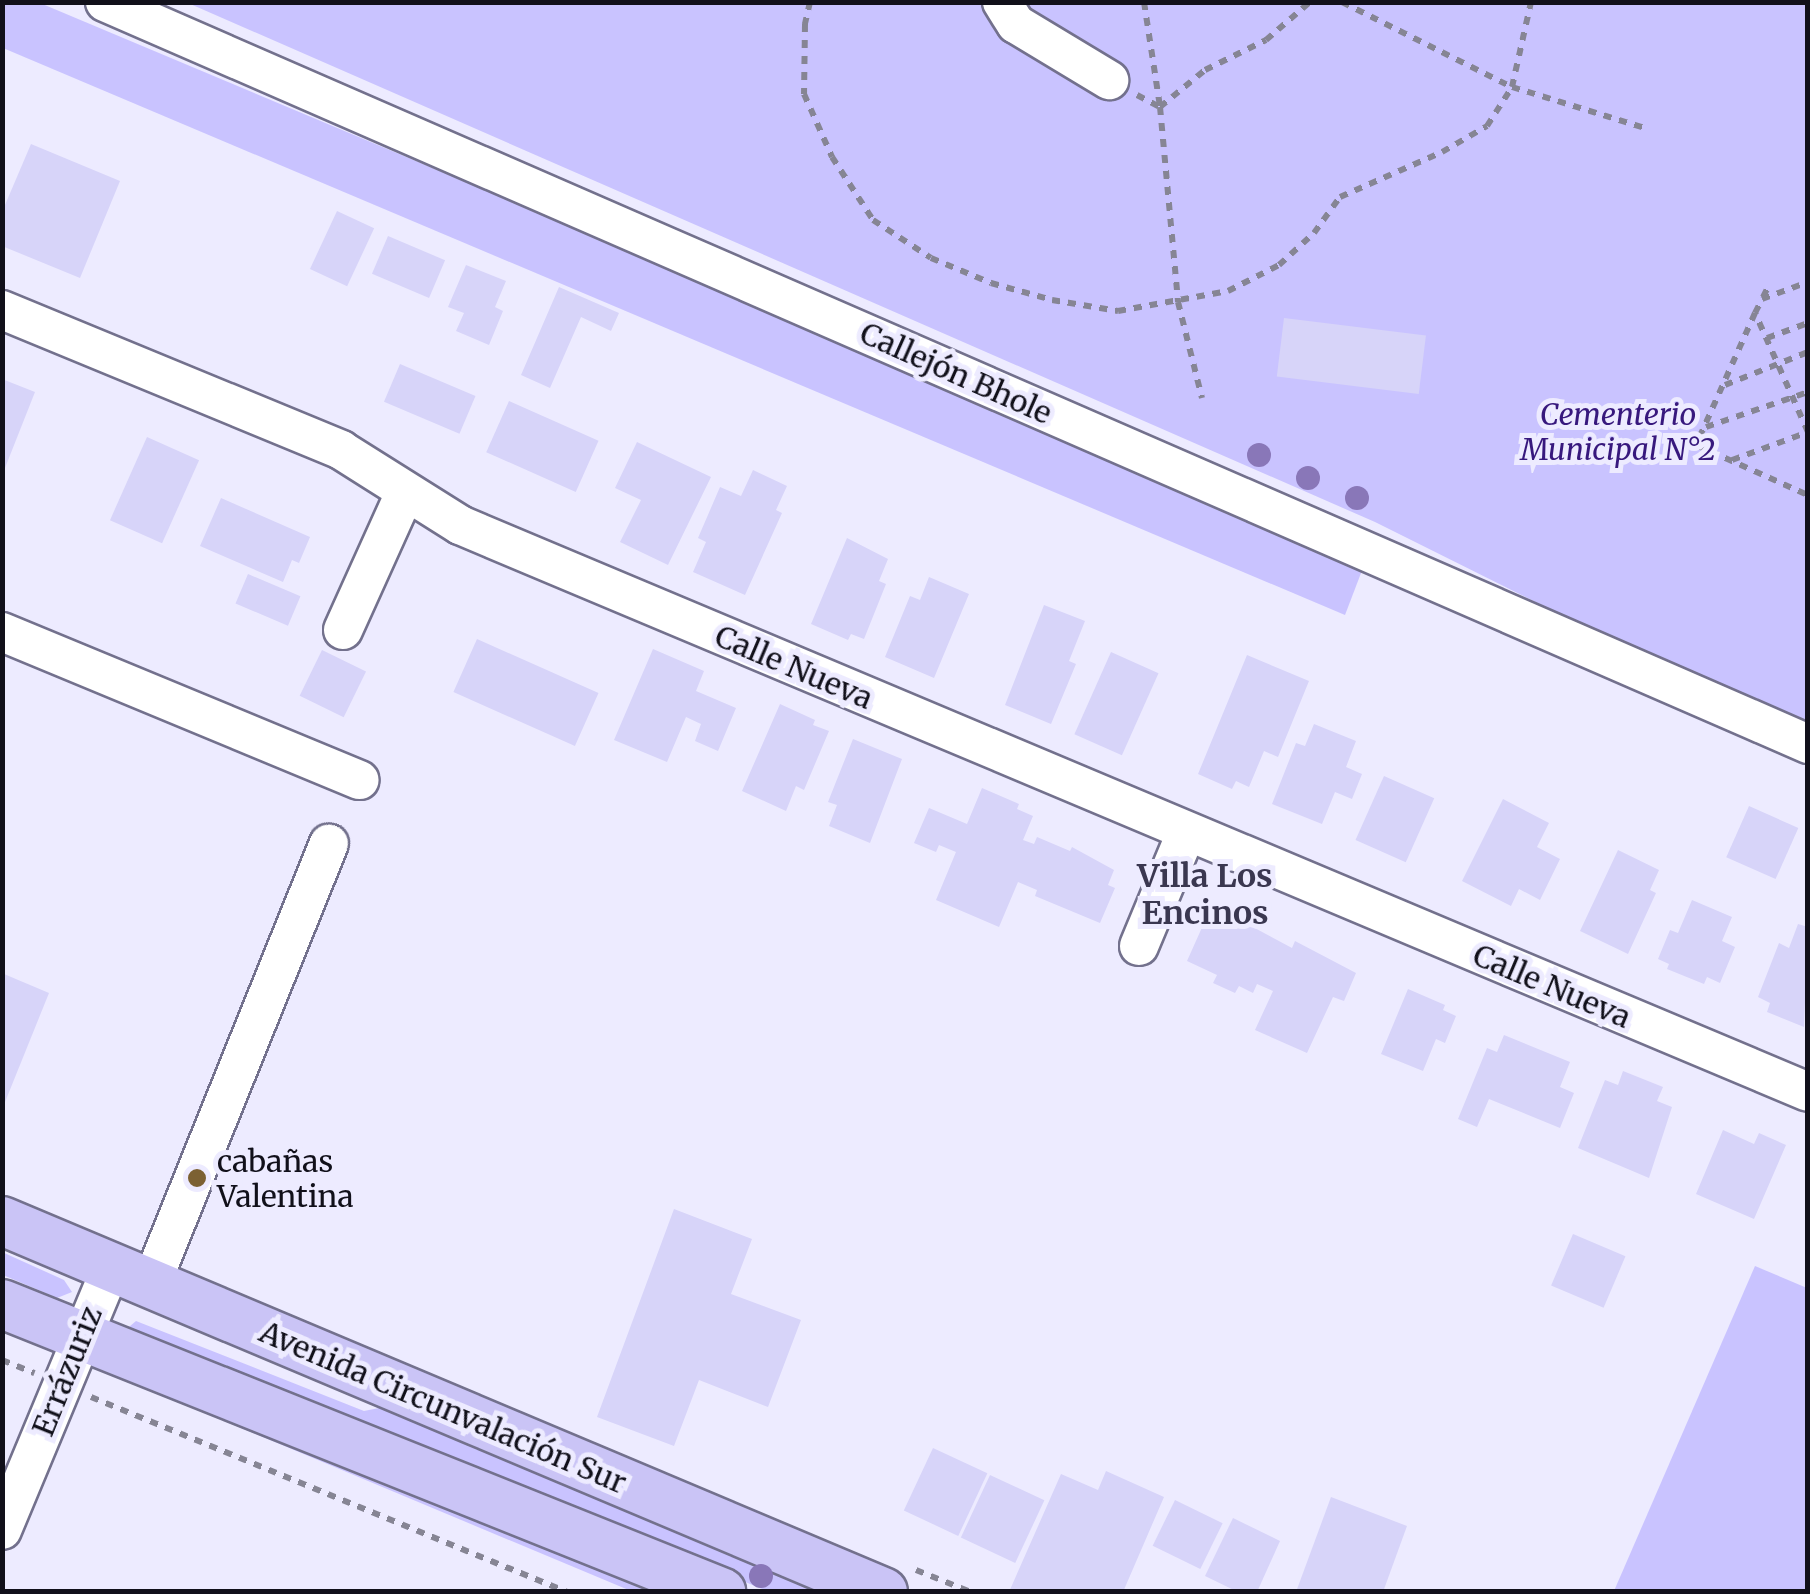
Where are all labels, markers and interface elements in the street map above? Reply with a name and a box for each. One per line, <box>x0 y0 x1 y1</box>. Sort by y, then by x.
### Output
street label: Callejón Bhole <box>855 315 1057 431</box>
park label: Cementerio Municipal N°2 <box>1520 396 1716 466</box>
street label: Calle Nueva <box>710 618 878 716</box>
district label: Villa Los Encinos <box>1137 858 1273 933</box>
street label: Calle Nueva <box>1468 937 1636 1035</box>
place label: cabañas Valentina <box>217 1143 354 1214</box>
marker: cabañas Valentina <box>186 1167 208 1189</box>
street label: Errázuriz <box>25 1301 109 1441</box>
street label: Avenida Circunvalación Sur <box>254 1313 632 1501</box>

